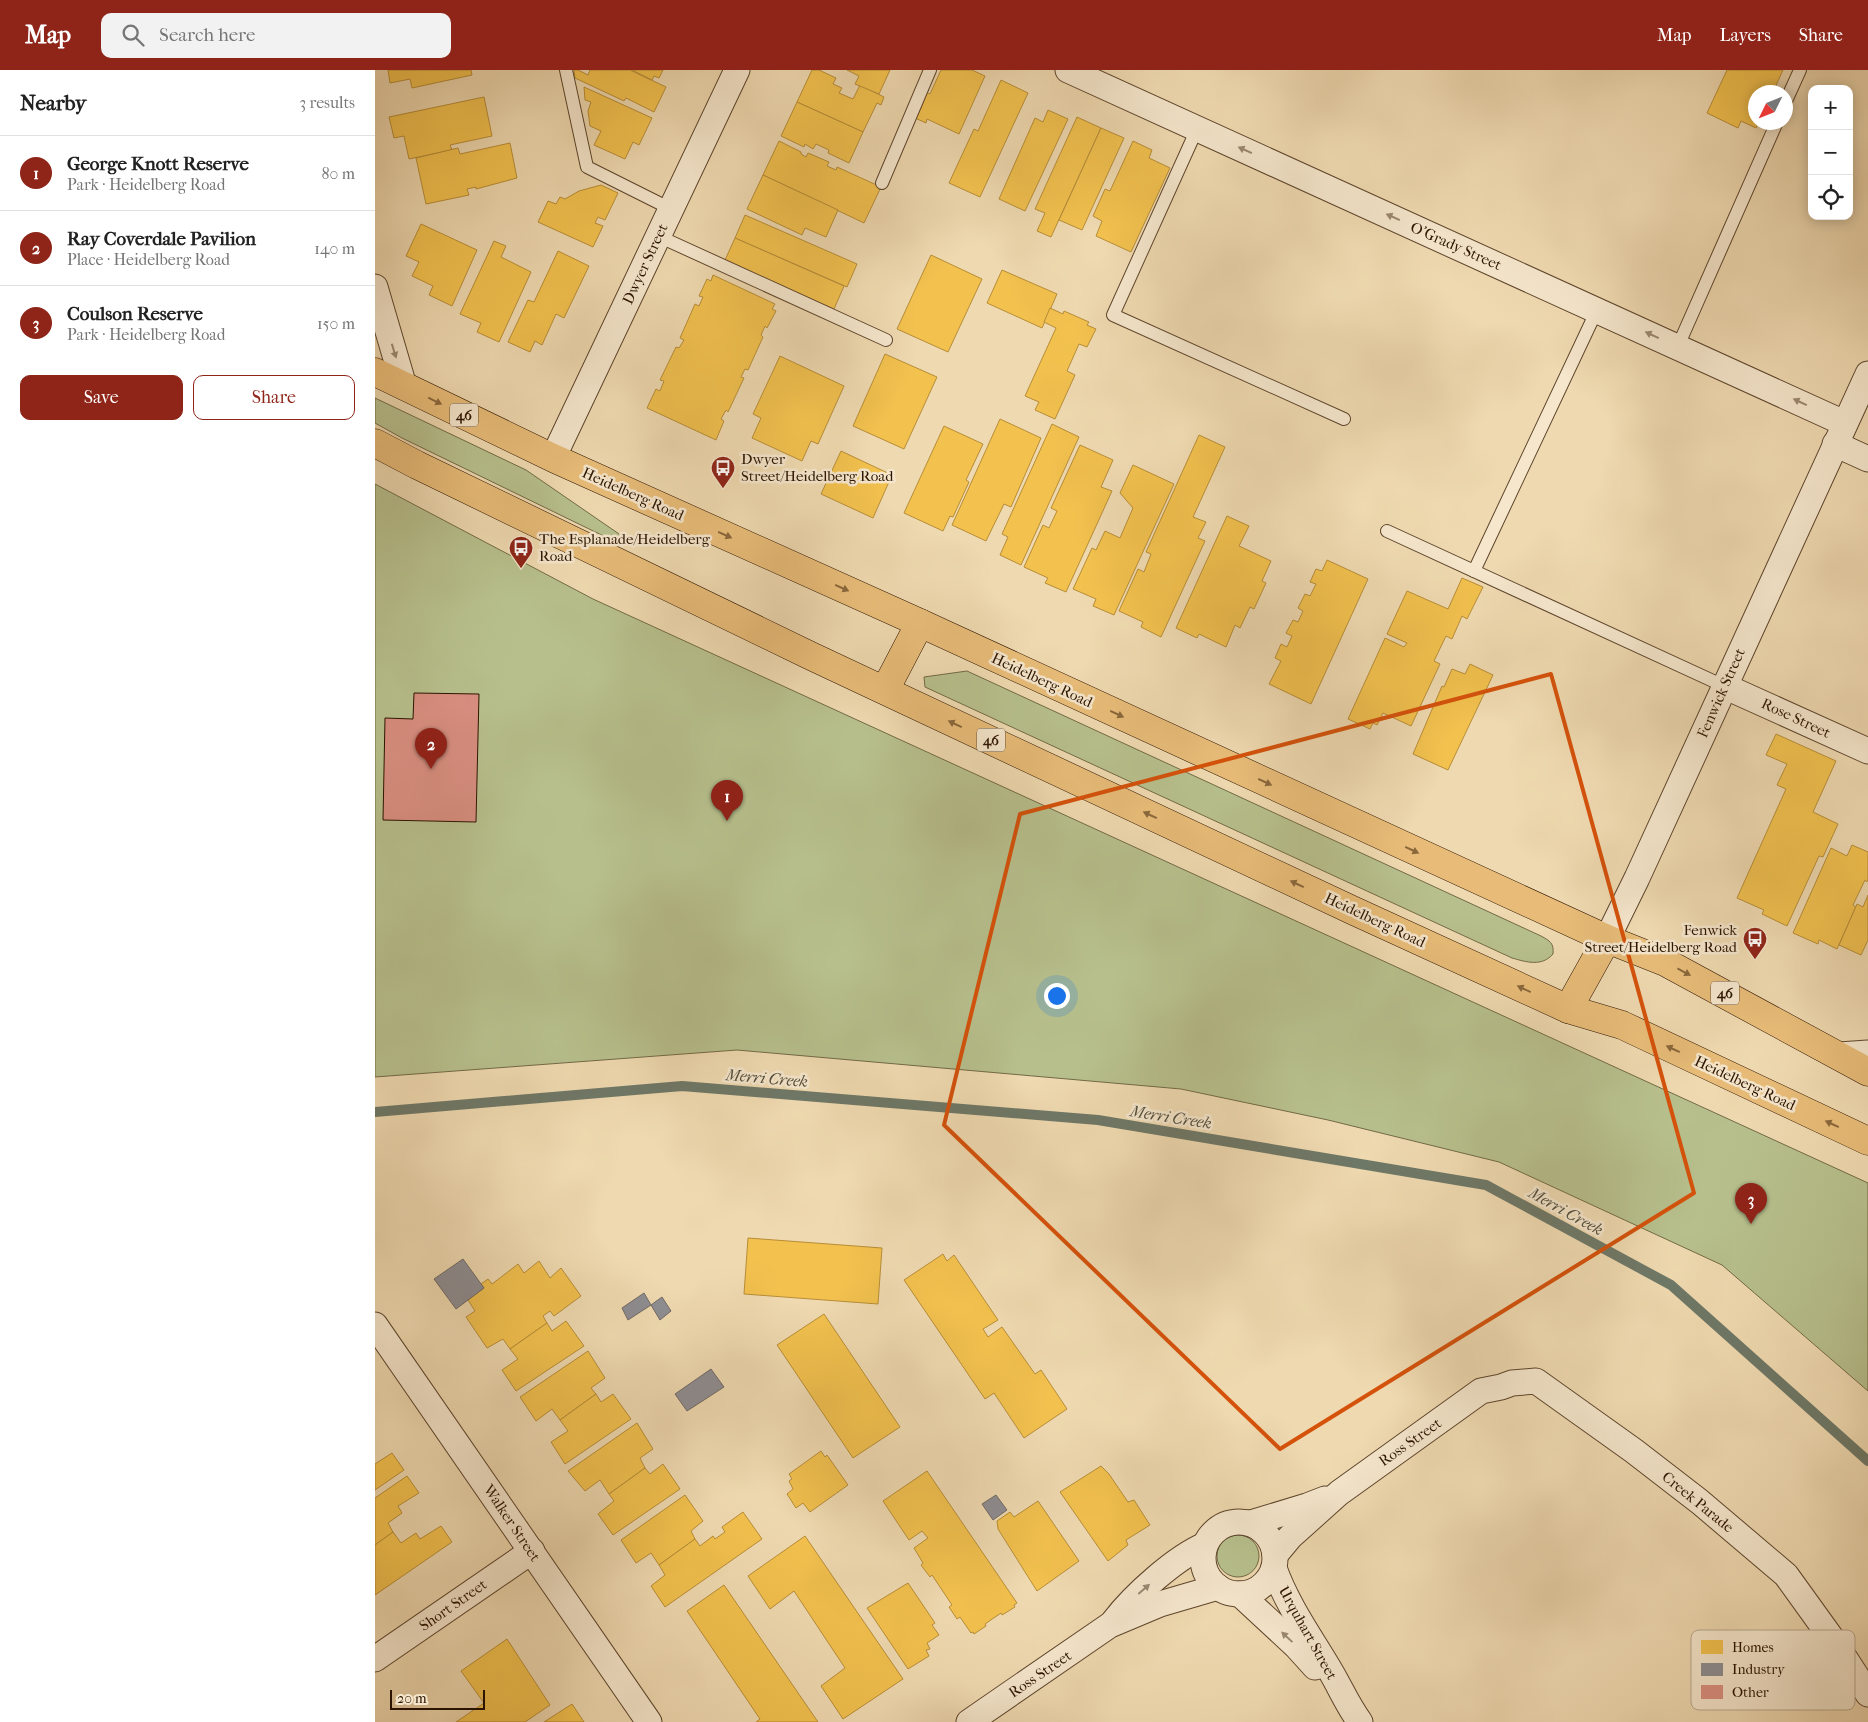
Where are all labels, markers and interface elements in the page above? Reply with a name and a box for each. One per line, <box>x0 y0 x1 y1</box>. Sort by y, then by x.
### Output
search box <box>101 13 451 58</box>
text: Map <box>25 21 71 49</box>
icon: search <box>119 21 147 49</box>
text: Search here <box>159 24 255 46</box>
text: Map <box>1657 25 1691 46</box>
text: Layers <box>1719 25 1771 46</box>
text: Share <box>1799 25 1843 46</box>
north arrow <box>1748 85 1793 130</box>
map controls <box>1808 85 1853 220</box>
button: + <box>1808 85 1853 130</box>
text: Nearby <box>20 91 86 115</box>
text: 3 results <box>299 93 355 112</box>
button: − <box>1808 130 1853 175</box>
one-way arrow <box>1238 146 1252 154</box>
text: George Knott Reserve <box>67 153 249 175</box>
text: 1 <box>33 164 39 183</box>
text: 80 m <box>321 164 355 183</box>
text: Park · Heidelberg Road <box>67 175 225 194</box>
button: locate <box>1808 175 1853 220</box>
one-way arrow <box>1386 213 1400 221</box>
street label: O'Grady Street <box>1408 218 1505 274</box>
street label: Dwyer Street <box>618 220 672 307</box>
text: Ray Coverdale Pavilion <box>67 228 256 250</box>
text: 2 <box>32 239 40 258</box>
text: 140 m <box>314 239 355 258</box>
text: Place · Heidelberg Road <box>67 250 230 269</box>
text: Coulson Reserve <box>67 303 203 325</box>
text: 3 <box>33 314 39 333</box>
text: 150 m <box>317 314 355 333</box>
text: Park · Heidelberg Road <box>67 325 225 344</box>
one-way arrow <box>1645 330 1660 339</box>
one-way arrow <box>390 343 398 358</box>
button: Save <box>20 375 183 420</box>
button: Share <box>193 375 355 420</box>
one-way arrow <box>428 397 442 405</box>
one-way arrow <box>1793 398 1807 406</box>
road number: 46 <box>450 404 478 426</box>
place label: Dwyer Street/Heidelberg Road <box>741 450 894 485</box>
bus stop icon: Dwyer Street/Heidelberg Road <box>710 455 736 489</box>
street label: Heidelberg Road <box>579 464 687 525</box>
place label: The Esplanade/Heidelberg Road <box>539 530 711 565</box>
one-way arrow <box>718 532 732 540</box>
bus stop icon: The Esplanade/Heidelberg Road <box>508 535 534 569</box>
one-way arrow <box>835 585 849 593</box>
street label: Fenwick Street <box>1693 645 1749 741</box>
street label: Heidelberg Road <box>989 649 1096 712</box>
street label: Rose Street <box>1759 694 1834 742</box>
one-way arrow <box>1110 710 1124 718</box>
one-way arrow <box>948 719 963 728</box>
pin: 2 <box>415 728 447 769</box>
road number: 46 <box>977 728 1005 752</box>
one-way arrow <box>1258 778 1272 786</box>
pin: 1 <box>711 780 743 821</box>
one-way arrow <box>1143 811 1157 819</box>
one-way arrow <box>1405 846 1419 854</box>
one-way arrow <box>1290 880 1304 888</box>
street label: Heidelberg Road <box>1322 889 1429 952</box>
place label: Fenwick Street/Heidelberg Road <box>1585 921 1738 956</box>
bus stop icon: Fenwick Street/Heidelberg Road <box>1742 926 1768 960</box>
one-way arrow <box>1677 967 1691 976</box>
road number: 46 <box>1711 981 1739 1004</box>
your location <box>1044 983 1070 1009</box>
one-way arrow <box>1517 984 1531 992</box>
one-way arrow <box>1666 1045 1680 1053</box>
street label: Heidelberg Road <box>1692 1052 1799 1115</box>
water label: Merri Creek <box>724 1065 809 1091</box>
water label: Merri Creek <box>1128 1101 1213 1133</box>
one-way arrow <box>1825 1120 1839 1128</box>
water label: Merri Creek <box>1525 1182 1607 1239</box>
pin: 3 <box>1735 1183 1767 1224</box>
street label: Ross Street <box>1375 1414 1445 1470</box>
street label: Creek Parade <box>1659 1468 1738 1537</box>
street label: Walker Street <box>479 1480 545 1565</box>
street label: Short Street <box>416 1575 491 1635</box>
one-way arrow <box>1137 1583 1149 1595</box>
street label: Urquhart Street <box>1275 1583 1341 1684</box>
legend <box>1691 1630 1855 1710</box>
one-way arrow <box>1281 1631 1293 1643</box>
text: Homes <box>1732 1639 1774 1656</box>
street label: Ross Street <box>1005 1646 1075 1702</box>
text: Industry <box>1732 1661 1785 1678</box>
text: Other <box>1732 1684 1769 1701</box>
scale bar <box>390 1687 485 1710</box>
text: 20 m <box>397 1690 427 1707</box>

